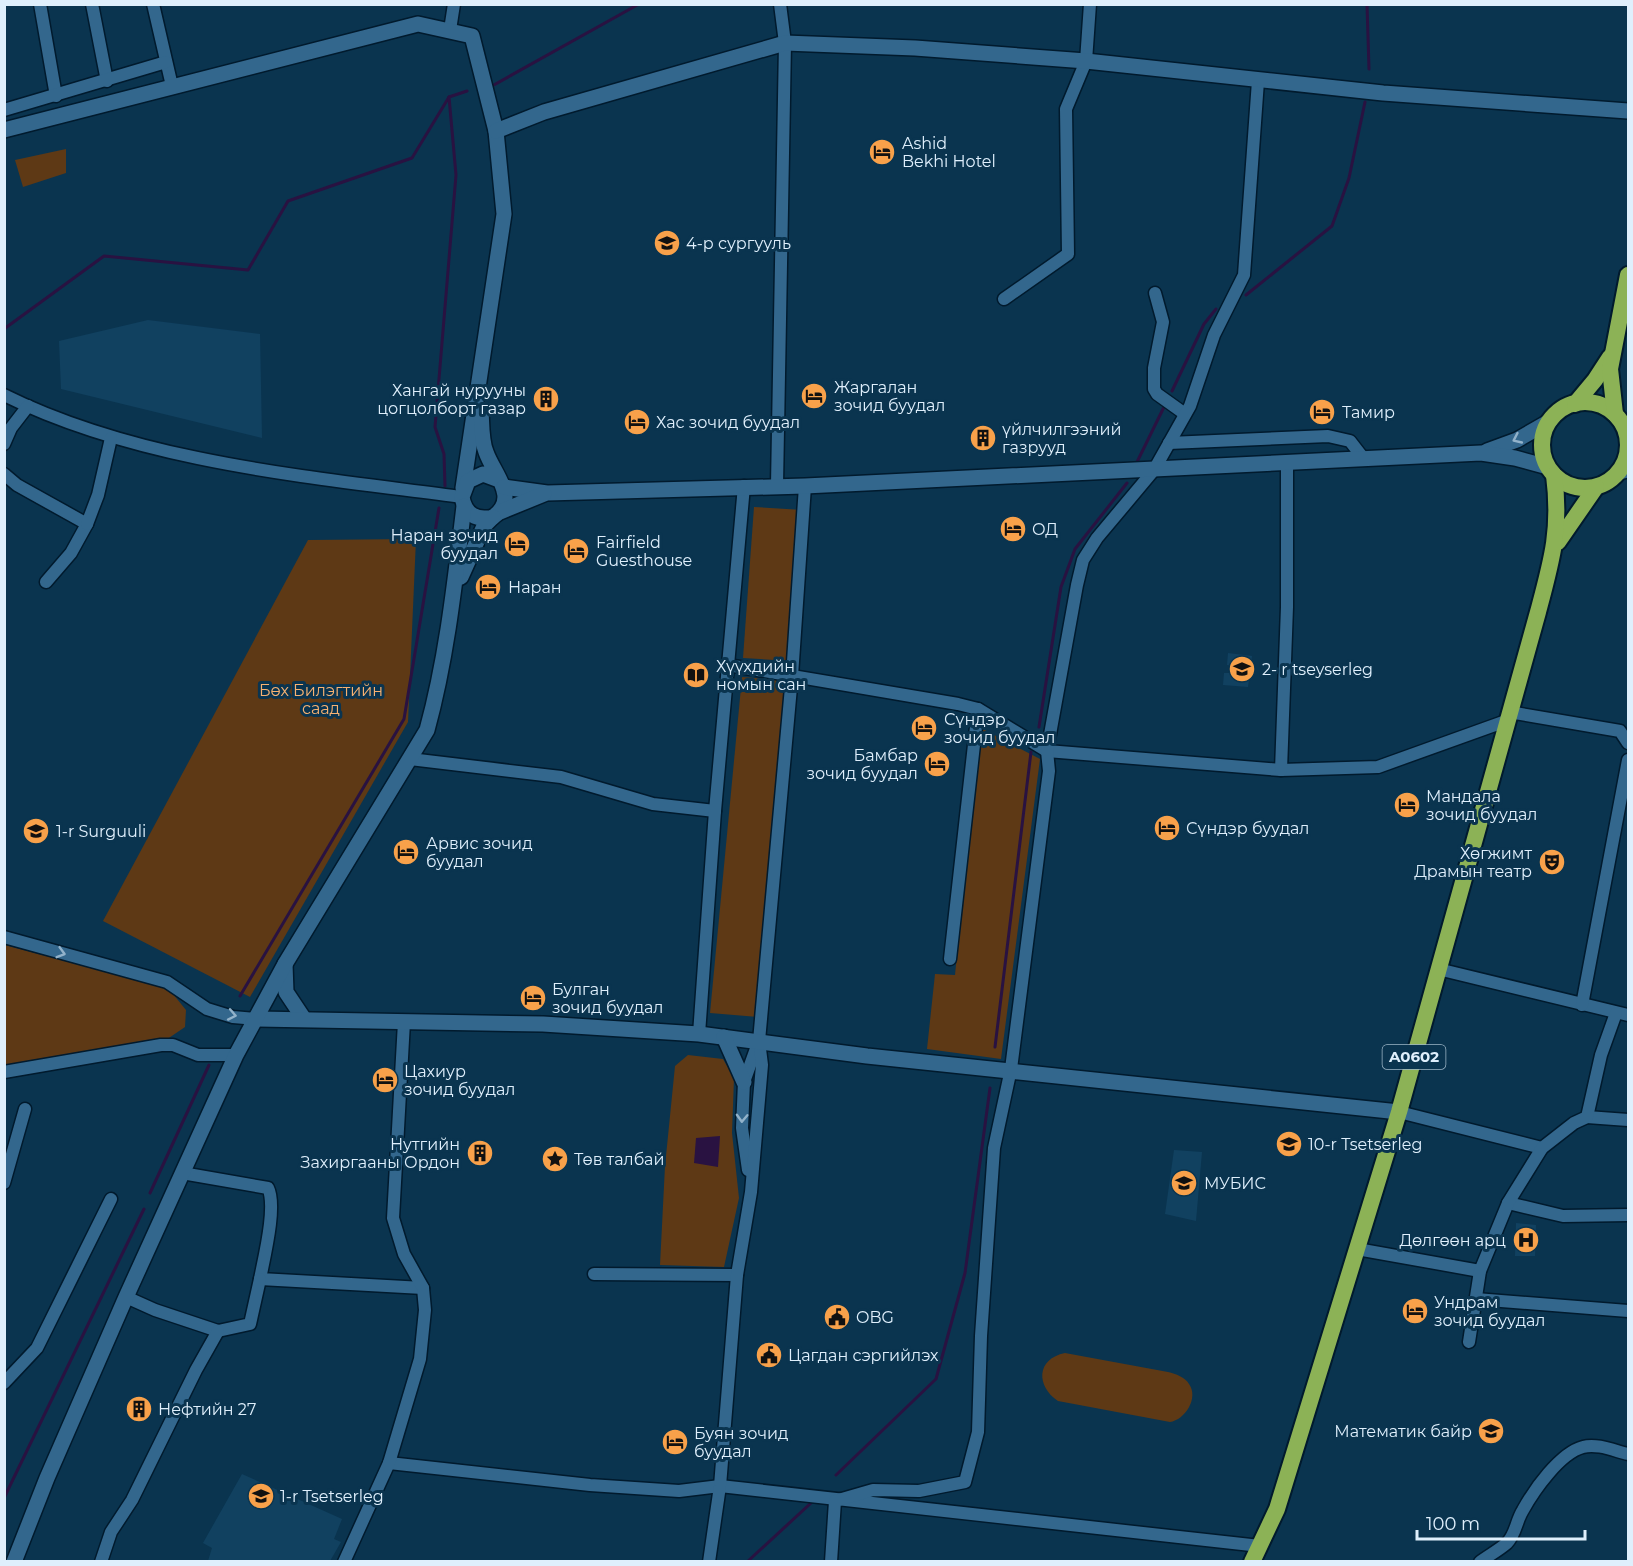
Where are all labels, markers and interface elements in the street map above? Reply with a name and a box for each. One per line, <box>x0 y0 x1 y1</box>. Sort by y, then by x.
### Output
place label: Ashid Bekhi Hotel <box>902 134 996 171</box>
hotel icon: Ashid Bekhi Hotel <box>867 137 897 167</box>
school or university icon: 4-р сургууль <box>652 228 682 258</box>
place label: 4-р сургууль <box>686 234 791 253</box>
place label: Жаргалан зочид буудал <box>834 378 946 415</box>
place label: Хангай нурууны цогцолборт газар <box>377 381 526 418</box>
hotel icon: Жаргалан зочид буудал <box>799 381 829 411</box>
building icon: Хангай нурууны цогцолборт газар <box>531 384 561 414</box>
hotel icon: Тамир <box>1307 397 1337 427</box>
place label: Тамир <box>1342 403 1395 422</box>
hotel icon: Хас зочид буудал <box>622 407 652 437</box>
place label: Хас зочид буудал <box>656 413 800 432</box>
place label: үйлчилгээний газрууд <box>1002 420 1121 457</box>
building icon: үйлчилгээний газрууд <box>968 423 998 453</box>
one-way arrow <box>1512 432 1523 444</box>
hotel icon: ОД <box>998 514 1028 544</box>
place label: ОД <box>1032 520 1058 539</box>
place label: Наран зочид буудал <box>391 526 498 563</box>
hotel icon: Наран зочид буудал <box>502 529 532 559</box>
place label: Fairfield Guesthouse <box>596 533 692 570</box>
hotel icon: Fairfield Guesthouse <box>561 536 591 566</box>
hotel icon: Наран <box>473 572 503 602</box>
place label: Наран <box>508 578 562 597</box>
school or university icon: 2- r tseyserleg <box>1227 654 1257 684</box>
place label: Хүүхдийн номын сан <box>716 657 806 694</box>
library icon: Хүүхдийн номын сан <box>681 660 711 690</box>
place label: 2- r tseyserleg <box>1262 660 1373 679</box>
park label: Бөх Билэгтийн саад <box>259 681 383 718</box>
place label: Сүндэр зочид буудал <box>944 710 1056 747</box>
hotel icon: Сүндэр зочид буудал <box>909 713 939 743</box>
place label: Бамбар зочид буудал <box>807 746 918 783</box>
hotel icon: Бамбар зочид буудал <box>922 749 952 779</box>
place label: Мандала зочид буудал <box>1426 787 1538 824</box>
hotel icon: Мандала зочид буудал <box>1392 790 1422 820</box>
hotel icon: Сүндэр буудал <box>1152 813 1182 843</box>
school or university icon: 1-r Surguuli <box>21 816 51 846</box>
place label: Сүндэр буудал <box>1186 819 1310 838</box>
place label: 1-r Surguuli <box>56 822 146 841</box>
place label: Арвис зочид буудал <box>426 834 533 871</box>
hotel icon: Арвис зочид буудал <box>391 837 421 867</box>
place label: Хөгжимт Драмын театр <box>1414 844 1532 881</box>
theatre icon: Хөгжимт Драмын театр <box>1537 847 1567 877</box>
one-way arrow <box>56 945 66 958</box>
place label: Булган зочид буудал <box>552 980 664 1017</box>
hotel icon: Булган зочид буудал <box>518 983 548 1013</box>
one-way arrow <box>227 1008 237 1021</box>
road number: A0602 <box>1382 1045 1446 1069</box>
place label: Цахиур зочид буудал <box>404 1062 516 1099</box>
hotel icon: Цахиур зочид буудал <box>370 1065 400 1095</box>
one-way arrow <box>736 1113 749 1122</box>
school or university icon: 10-r Tsetserleg <box>1274 1129 1304 1159</box>
place label: Нутгийн Захиргааны Ордон <box>301 1135 460 1172</box>
place label: 10-r Tsetserleg <box>1308 1135 1422 1154</box>
building icon: Нутгийн Захиргааны Ордон <box>465 1138 495 1168</box>
place icon: Төв талбай <box>540 1144 570 1174</box>
place label: Төв талбай <box>574 1150 664 1169</box>
school or university icon: МУБИС <box>1169 1168 1199 1198</box>
place label: МУБИС <box>1204 1174 1266 1193</box>
hospital icon: Дөлгөөн арц <box>1511 1225 1541 1255</box>
place label: Дөлгөөн арц <box>1399 1231 1506 1250</box>
place label: Ундрам зочид буудал <box>1434 1293 1546 1330</box>
hotel icon: Ундрам зочид буудал <box>1400 1296 1430 1326</box>
public building icon: OBG <box>822 1302 852 1332</box>
place label: OBG <box>856 1308 894 1327</box>
public building icon: Цагдан сэргийлэх <box>754 1340 784 1370</box>
place label: Цагдан сэргийлэх <box>788 1346 939 1365</box>
building icon: Нефтийн 27 <box>124 1394 154 1424</box>
place label: Нефтийн 27 <box>158 1400 256 1419</box>
school or university icon: Математик байр <box>1476 1416 1506 1446</box>
place label: Математик байр <box>1334 1422 1472 1441</box>
place label: Буян зочид буудал <box>694 1424 788 1461</box>
hotel icon: Буян зочид буудал <box>660 1427 690 1457</box>
school or university icon: 1-r Tsetserleg <box>246 1481 276 1511</box>
place label: 1-r Tsetserleg <box>280 1487 384 1506</box>
scale bar <box>1417 1503 1585 1541</box>
text: 100 m <box>1426 1513 1480 1535</box>

